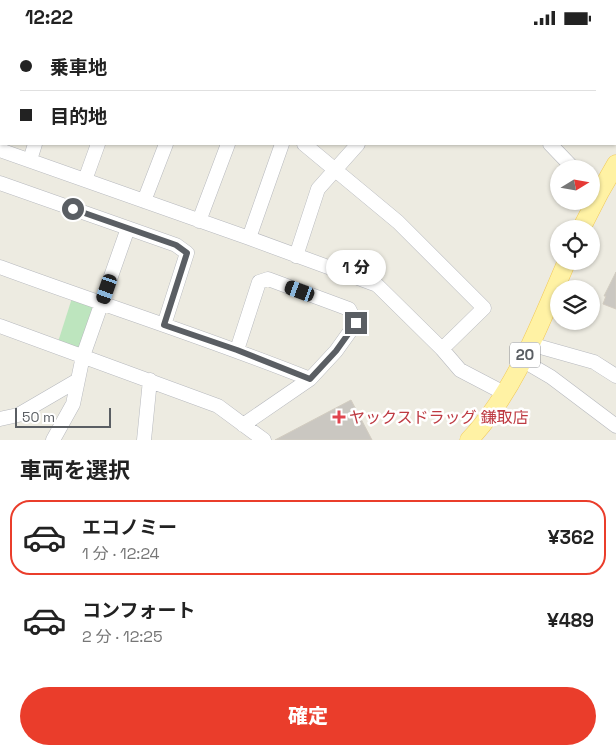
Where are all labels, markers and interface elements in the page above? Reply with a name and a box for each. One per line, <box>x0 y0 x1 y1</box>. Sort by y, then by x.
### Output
text: 12:22 <box>25 5 73 30</box>
text: 乗車地 <box>50 55 107 80</box>
text: 目的地 <box>50 104 107 129</box>
north arrow <box>550 160 600 210</box>
map controls <box>550 160 600 330</box>
route start <box>62 198 84 220</box>
button: locate <box>550 220 600 270</box>
callout: 1 分 <box>326 251 386 285</box>
text: 1 分 <box>342 257 370 278</box>
car <box>95 272 118 306</box>
car <box>283 279 316 303</box>
button: layers <box>550 280 600 330</box>
route end <box>345 312 367 334</box>
road number: 20 <box>510 343 540 367</box>
scale bar <box>15 405 111 428</box>
place label: ヤックスドラッグ 鎌取店 <box>349 407 529 428</box>
text: 50 m <box>22 408 55 426</box>
marker: ヤックスドラッグ 鎌取店 <box>333 411 345 423</box>
text: 車両を選択 <box>20 456 130 484</box>
icon: car <box>22 515 67 560</box>
text: エコノミー <box>82 515 177 540</box>
text: ¥362 <box>548 525 594 550</box>
text: 1 分 · 12:24 <box>82 543 160 564</box>
icon: car <box>22 598 67 643</box>
text: コンフォート <box>82 598 195 623</box>
text: ¥489 <box>547 608 594 633</box>
text: 2 分 · 12:25 <box>82 626 163 647</box>
button: 確定 <box>20 687 596 745</box>

